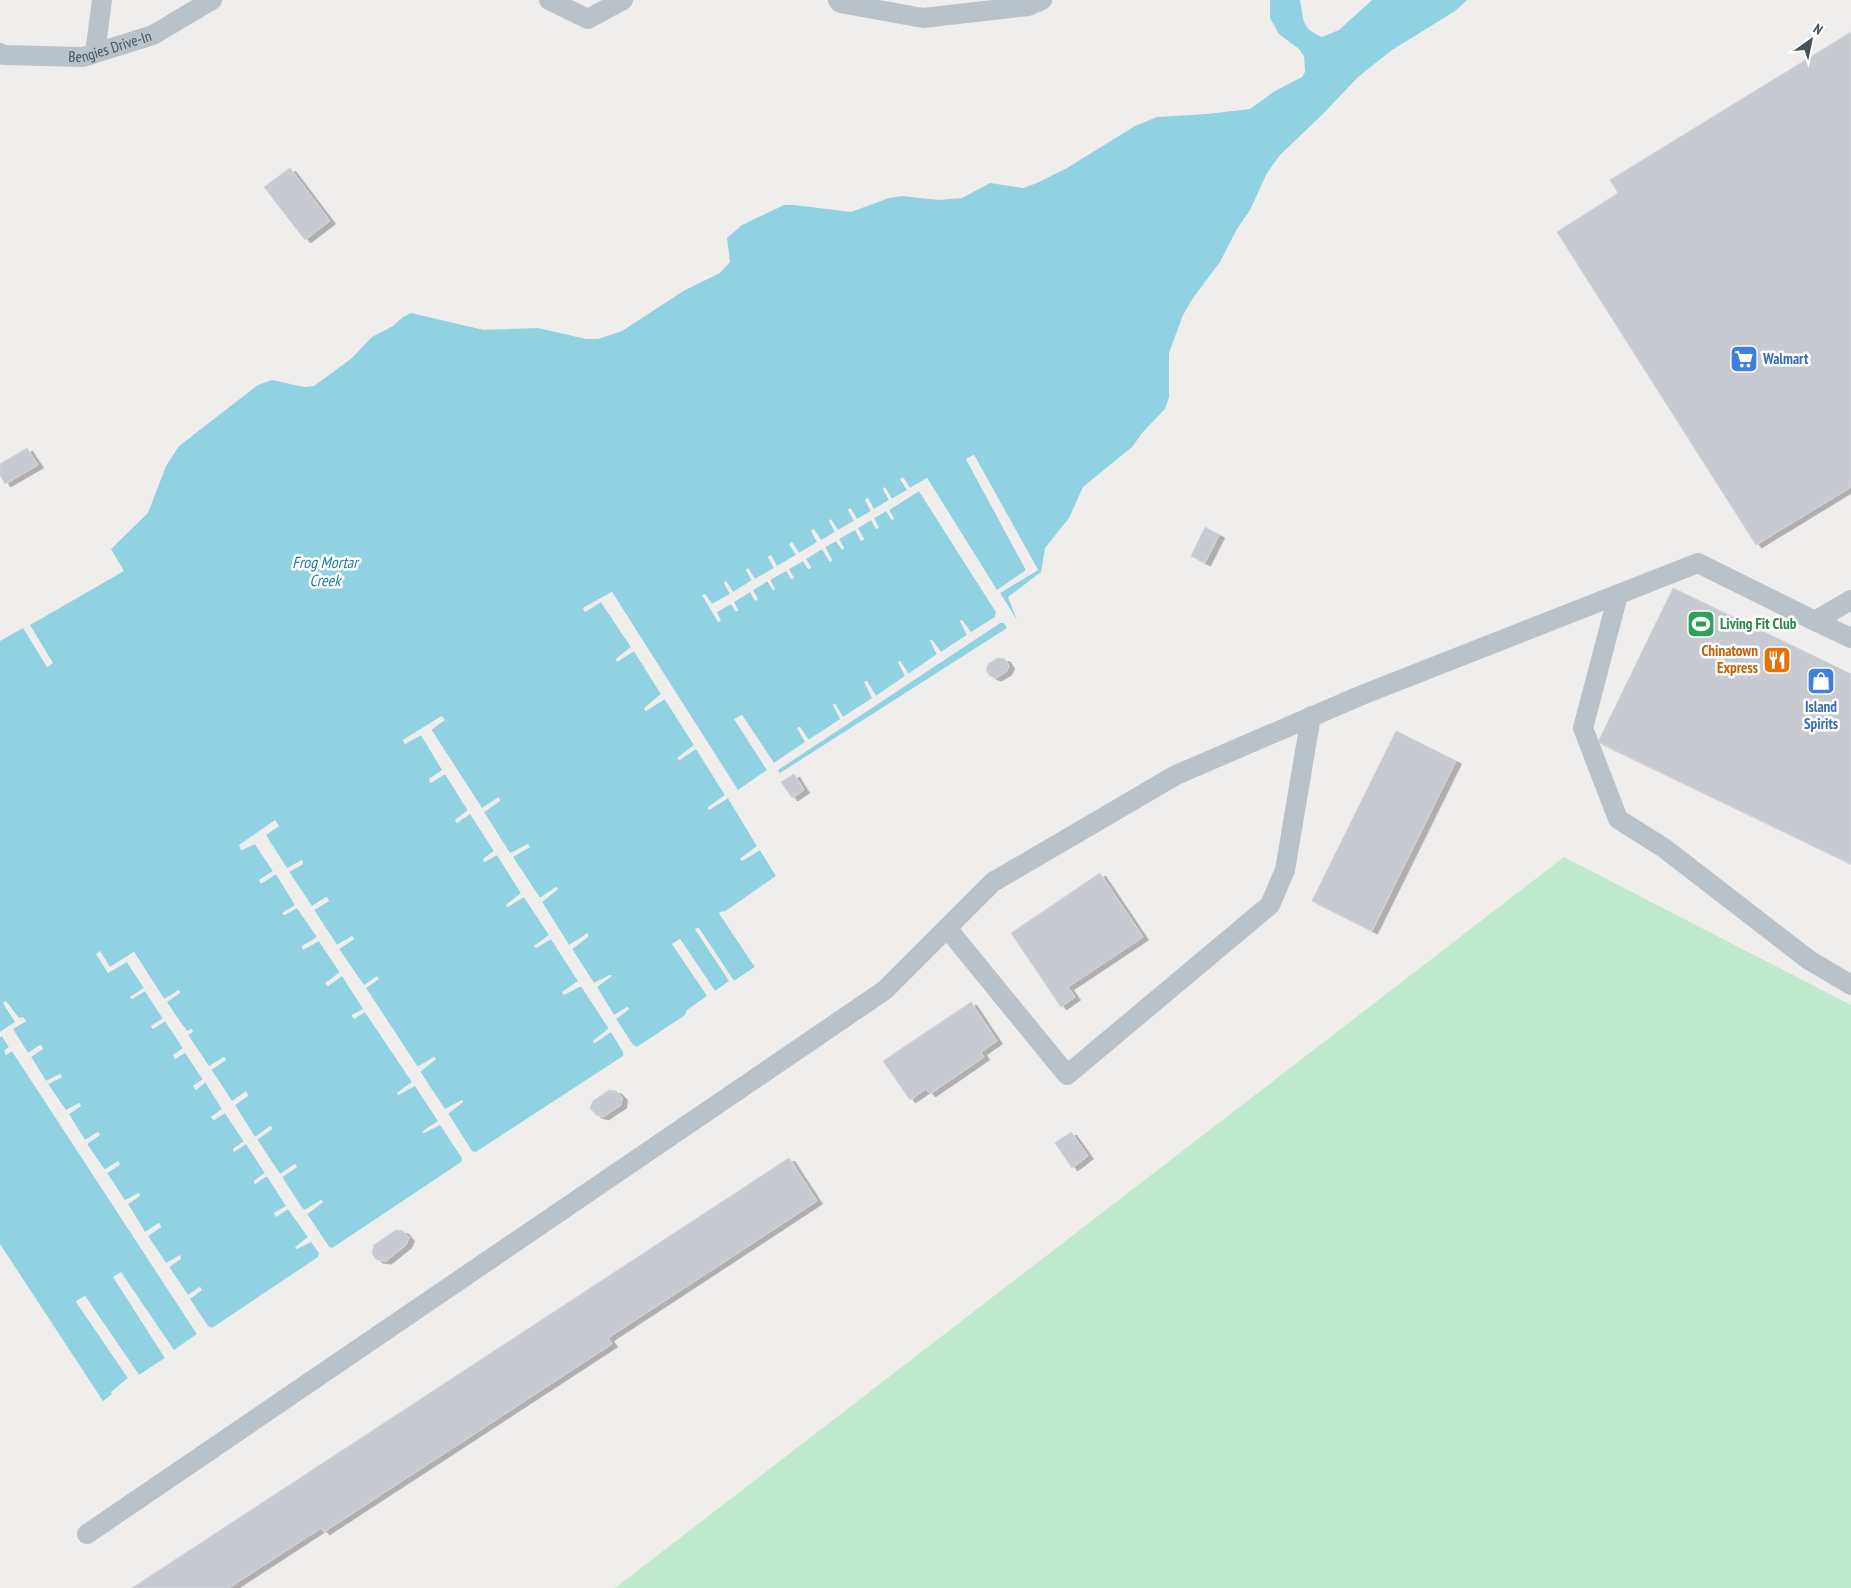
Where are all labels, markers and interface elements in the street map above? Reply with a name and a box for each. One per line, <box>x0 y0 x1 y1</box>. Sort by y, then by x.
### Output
north arrow <box>1786 15 1836 65</box>
text: N <box>1810 19 1826 39</box>
street label: Bengies Drive-In <box>68 26 154 66</box>
supermarket icon: Walmart <box>1729 344 1759 374</box>
place label: Walmart <box>1762 349 1809 368</box>
water label: Frog Mortar Creek <box>292 552 360 590</box>
sports icon: Living Fit Club <box>1686 609 1716 639</box>
place label: Living Fit Club <box>1720 614 1797 633</box>
place label: Chinatown Express <box>1701 641 1758 677</box>
restaurant icon: Chinatown Express <box>1762 645 1792 675</box>
shop icon: Island Spirits <box>1806 666 1836 696</box>
place label: Island Spirits <box>1804 697 1838 733</box>

